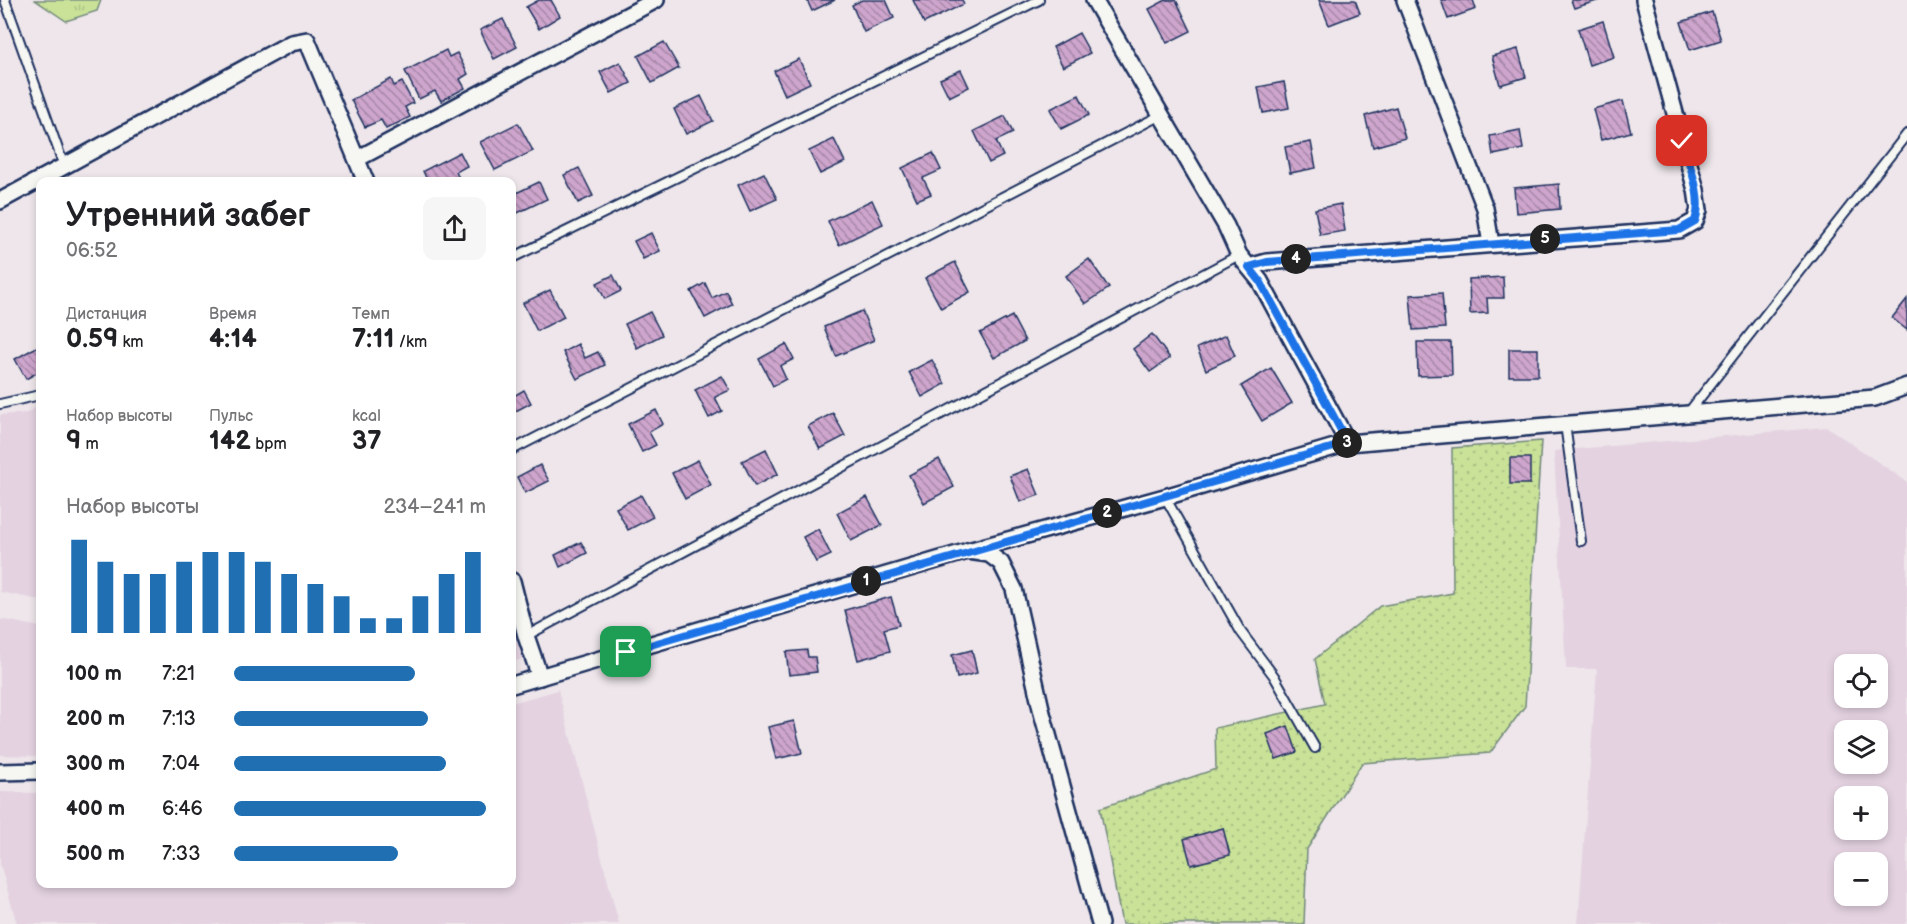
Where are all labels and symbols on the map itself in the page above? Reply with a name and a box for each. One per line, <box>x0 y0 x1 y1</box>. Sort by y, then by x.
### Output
pin <box>1656 115 1707 166</box>
pin: 5 <box>1530 224 1560 254</box>
pin: 4 <box>1281 244 1311 274</box>
pin: 3 <box>1332 428 1362 458</box>
pin: 2 <box>1092 498 1122 528</box>
pin: 1 <box>851 566 881 596</box>
pin <box>600 626 651 677</box>

